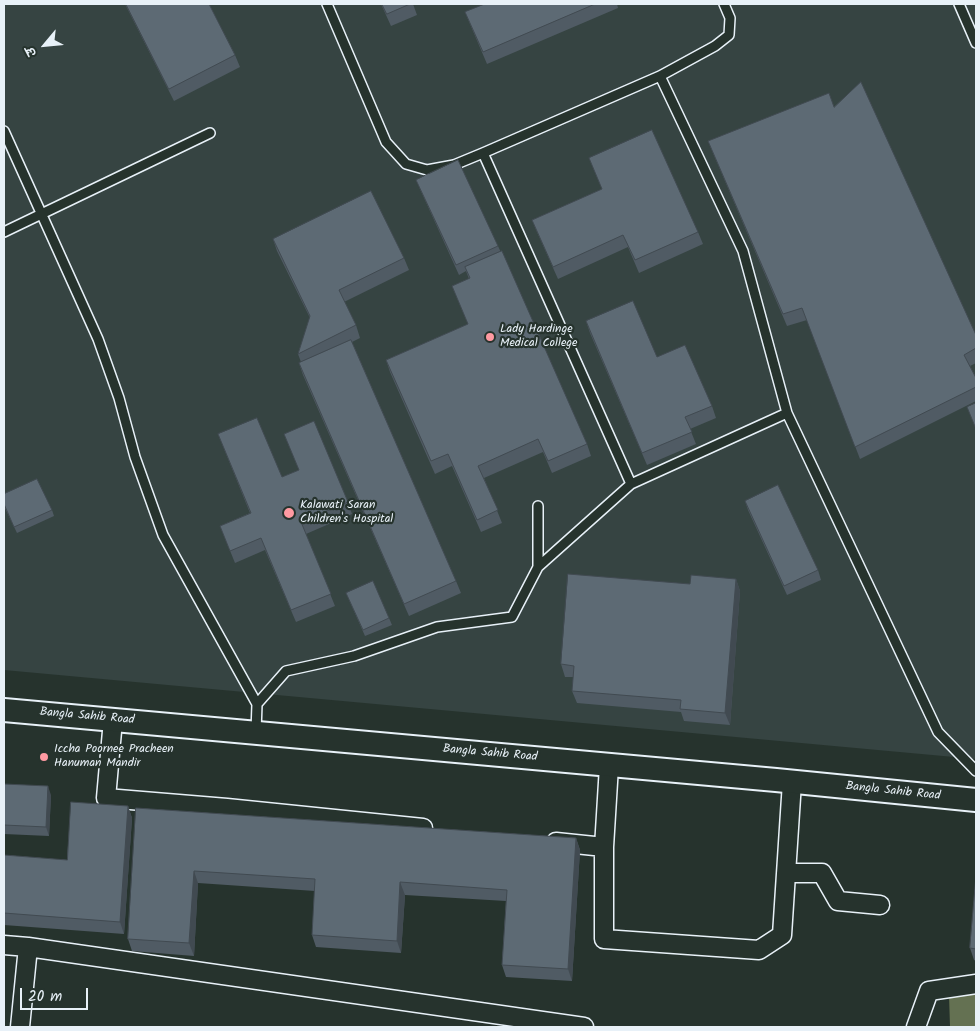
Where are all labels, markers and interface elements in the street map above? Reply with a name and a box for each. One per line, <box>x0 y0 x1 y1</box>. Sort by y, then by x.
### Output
north arrow <box>20 20 70 70</box>
text: उ <box>20 43 44 61</box>
place label: Lady Hardinge Medical College <box>500 323 577 351</box>
marker: Lady Hardinge Medical College <box>484 331 496 343</box>
place label: Kalawati Saran Children's Hospital <box>300 499 393 527</box>
marker: Kalawati Saran Children's Hospital <box>282 506 296 520</box>
street label: Bangla Sahib Road <box>39 706 135 728</box>
place label: Iccha Poornee Pracheen Hanuman Mandir <box>54 743 174 771</box>
street label: Bangla Sahib Road <box>442 743 538 765</box>
marker: Iccha Poornee Pracheen Hanuman Mandir <box>38 751 50 763</box>
street label: Bangla Sahib Road <box>845 780 941 804</box>
scale bar <box>22 978 90 1010</box>
text: 20 m <box>28 985 62 1009</box>

